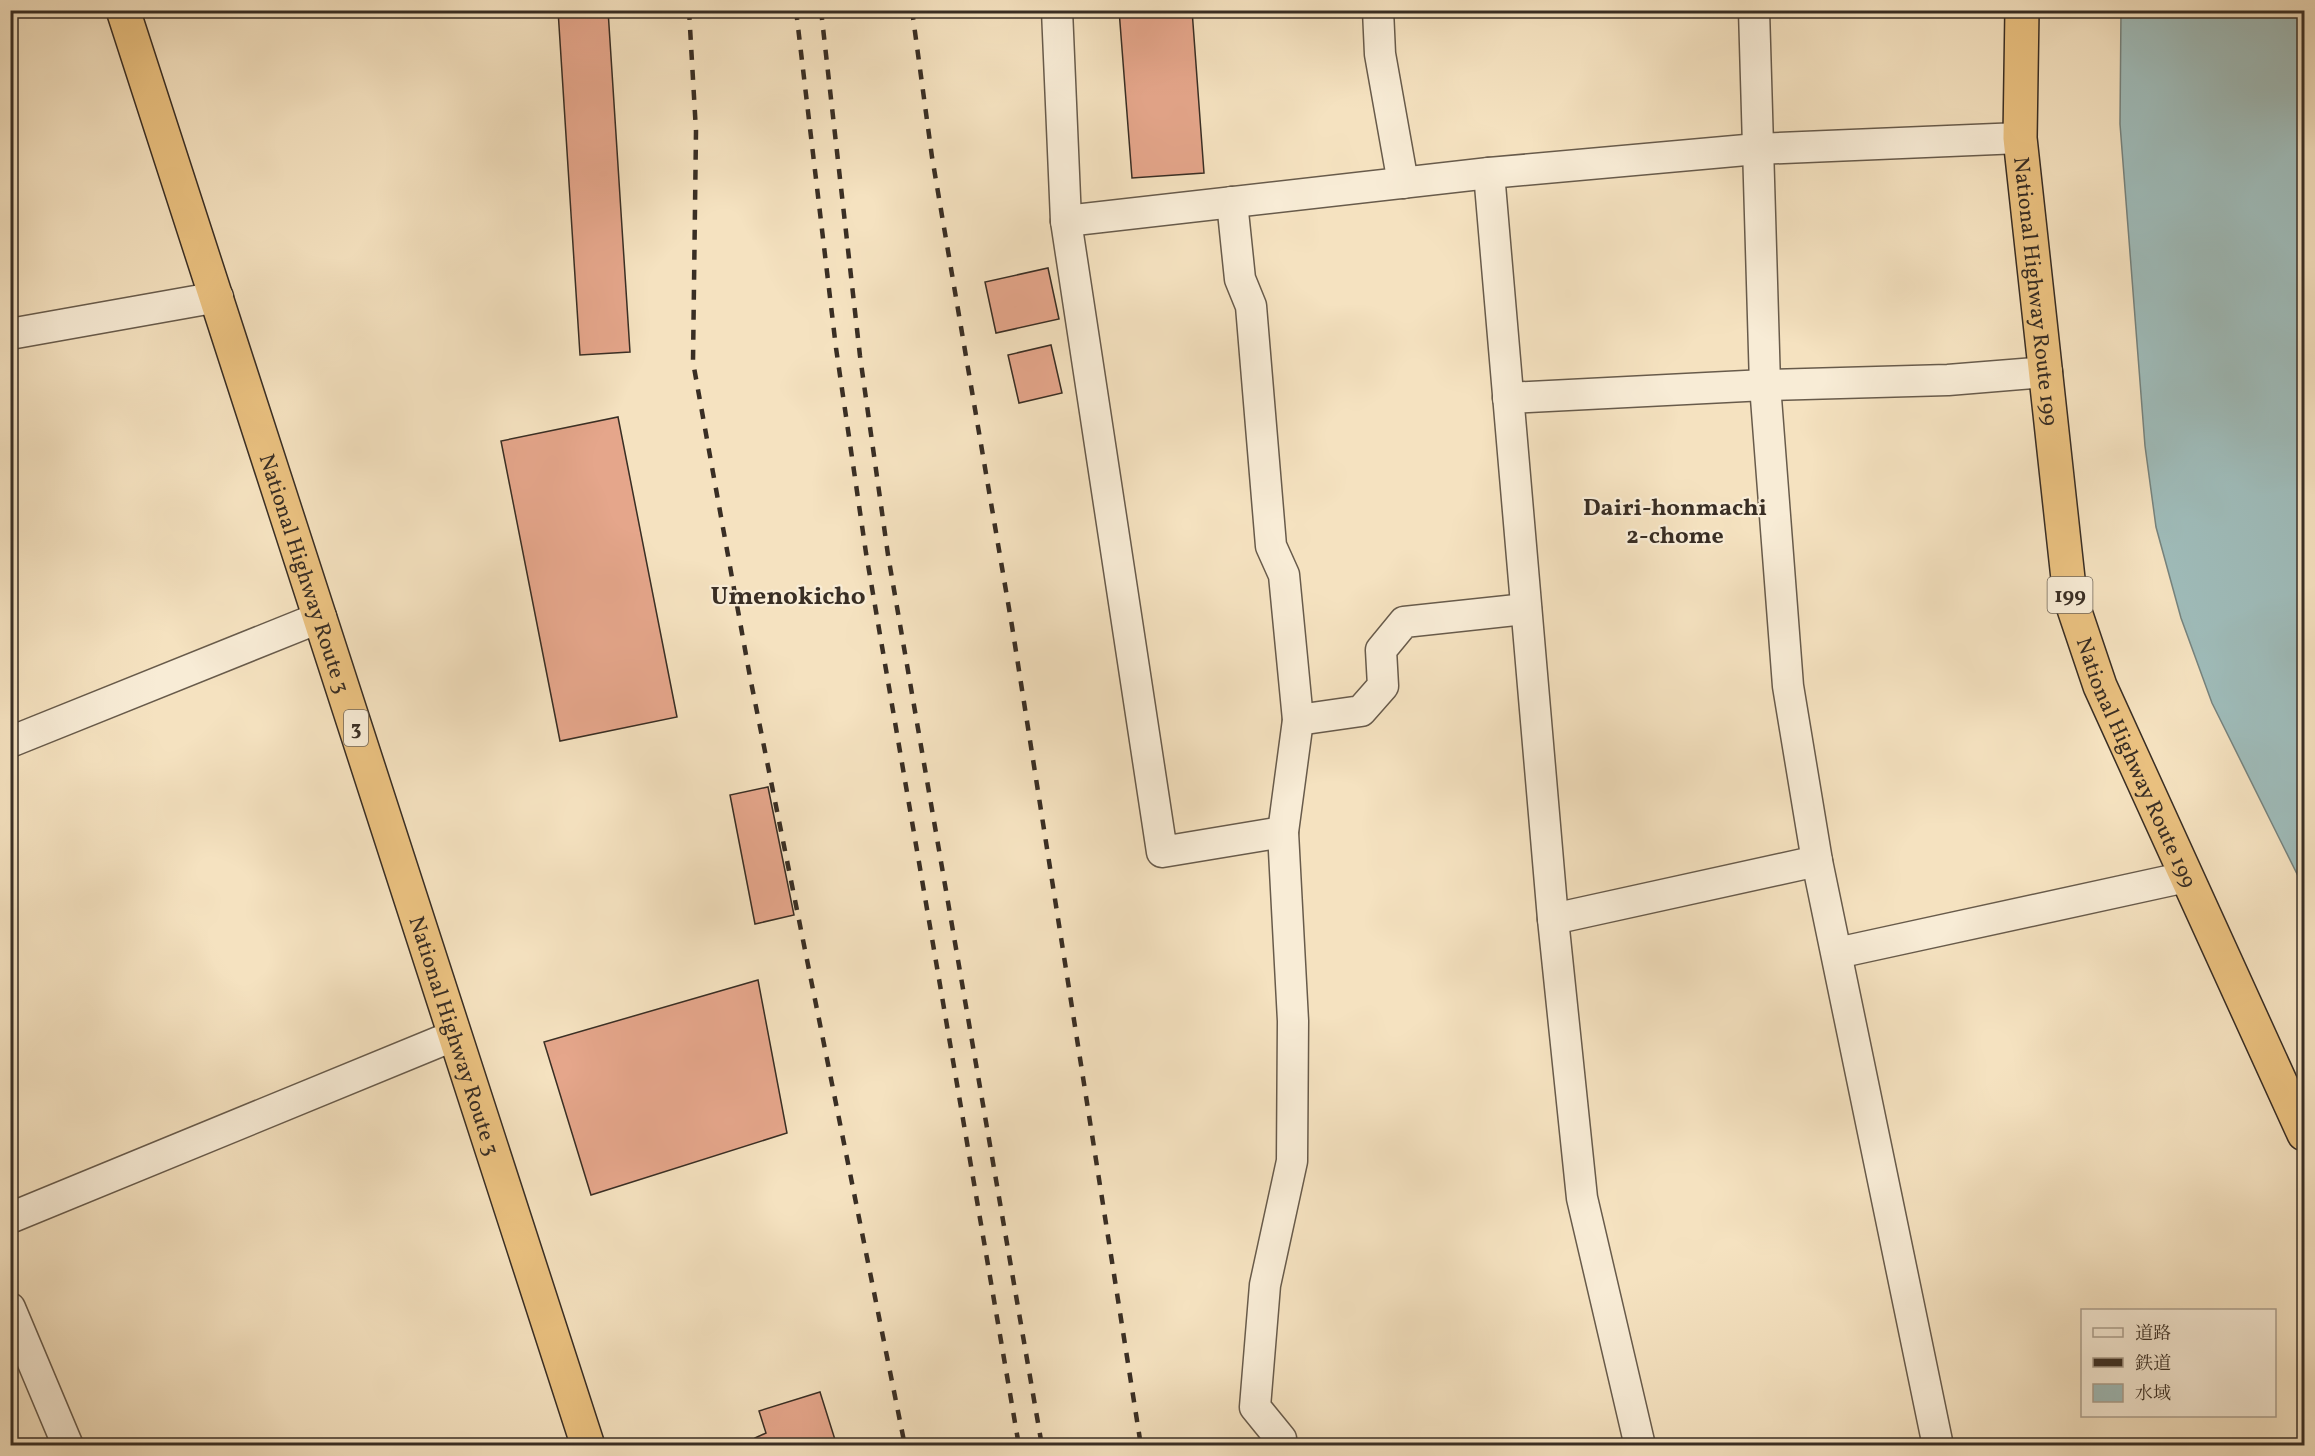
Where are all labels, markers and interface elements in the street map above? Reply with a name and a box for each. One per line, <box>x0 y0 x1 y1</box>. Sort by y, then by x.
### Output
street label: National Highway Route 199 <box>2004 155 2064 427</box>
street label: National Highway Route 3 <box>250 450 356 698</box>
district label: Dairi-honmachi 2-chome <box>1583 492 1767 554</box>
road number: 199 <box>2048 577 2092 613</box>
district label: Umenokicho <box>710 579 866 615</box>
street label: National Highway Route 199 <box>2067 634 2203 893</box>
road number: 3 <box>344 710 368 746</box>
street label: National Highway Route 3 <box>399 913 506 1160</box>
legend <box>2081 1309 2276 1417</box>
text: 道路 <box>2135 1322 2171 1347</box>
text: 鉄道 <box>2135 1352 2171 1377</box>
text: 水域 <box>2135 1382 2171 1407</box>

